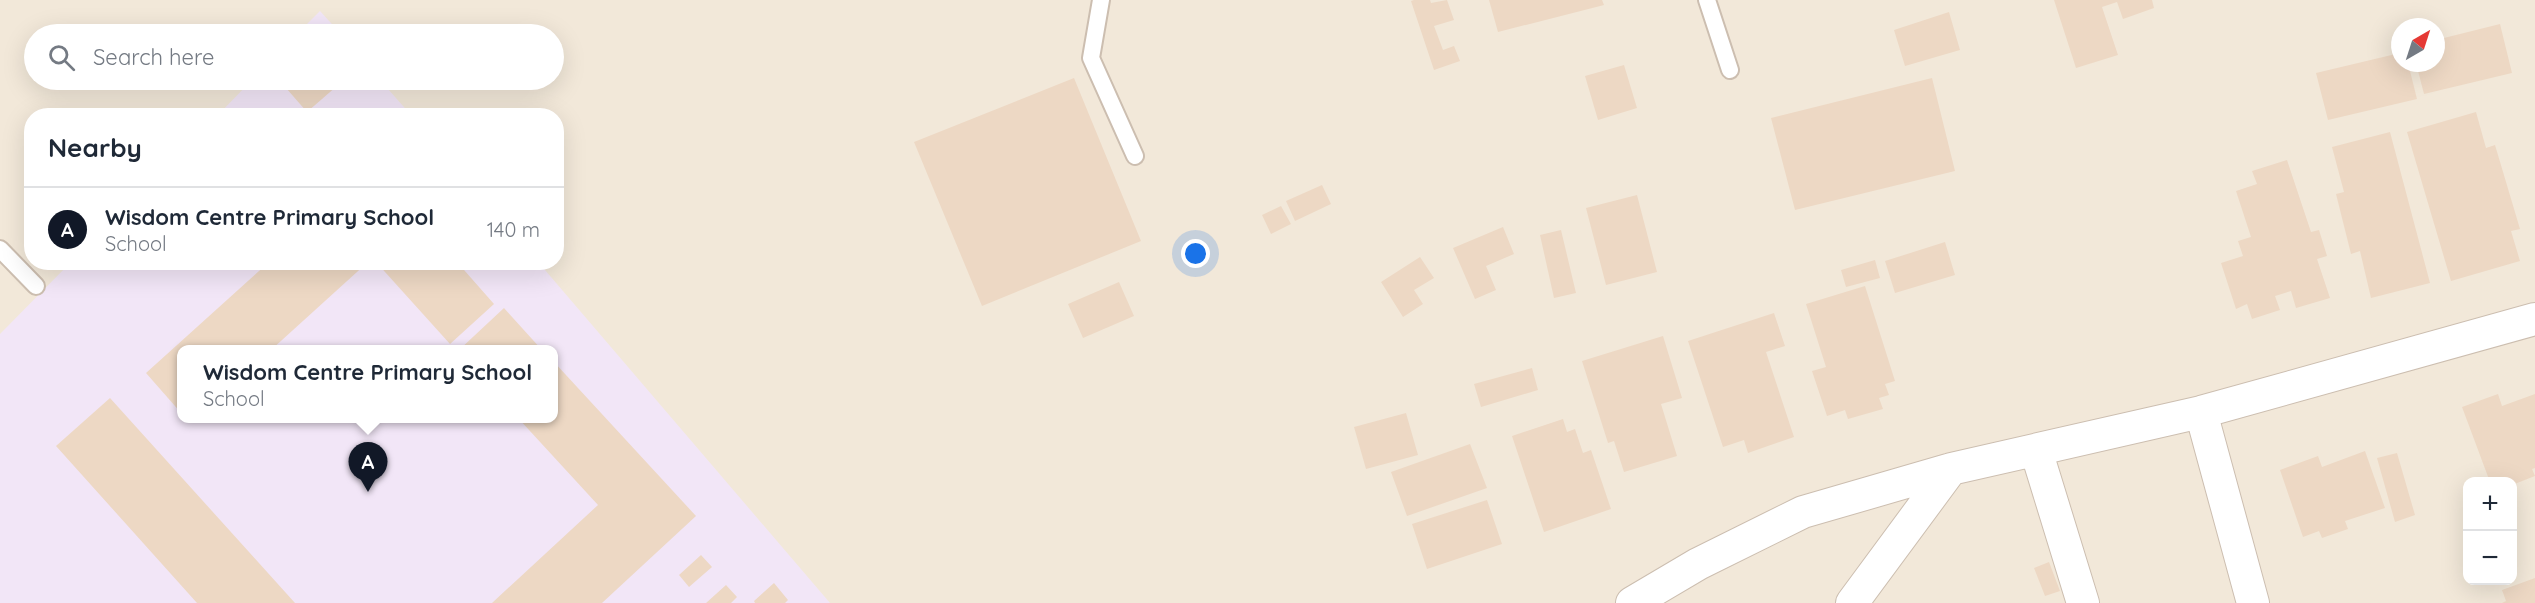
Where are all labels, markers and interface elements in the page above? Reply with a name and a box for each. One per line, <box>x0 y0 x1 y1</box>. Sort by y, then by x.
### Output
north arrow <box>2391 18 2445 72</box>
search box <box>24 24 564 90</box>
icon: search <box>45 41 78 74</box>
text: Search here <box>93 43 214 71</box>
text: Nearby <box>48 131 142 164</box>
text: Wisdom Centre Primary School <box>105 203 434 231</box>
text: A <box>61 217 74 242</box>
text: 140 m <box>487 217 540 242</box>
text: School <box>105 231 167 256</box>
your location <box>1181 239 1210 268</box>
popup <box>177 345 558 423</box>
text: Wisdom Centre Primary School <box>203 358 532 386</box>
text: School <box>203 386 265 411</box>
pin: A <box>348 442 388 492</box>
map controls <box>2463 477 2517 585</box>
button: + <box>2463 477 2517 531</box>
button: − <box>2463 531 2517 585</box>

